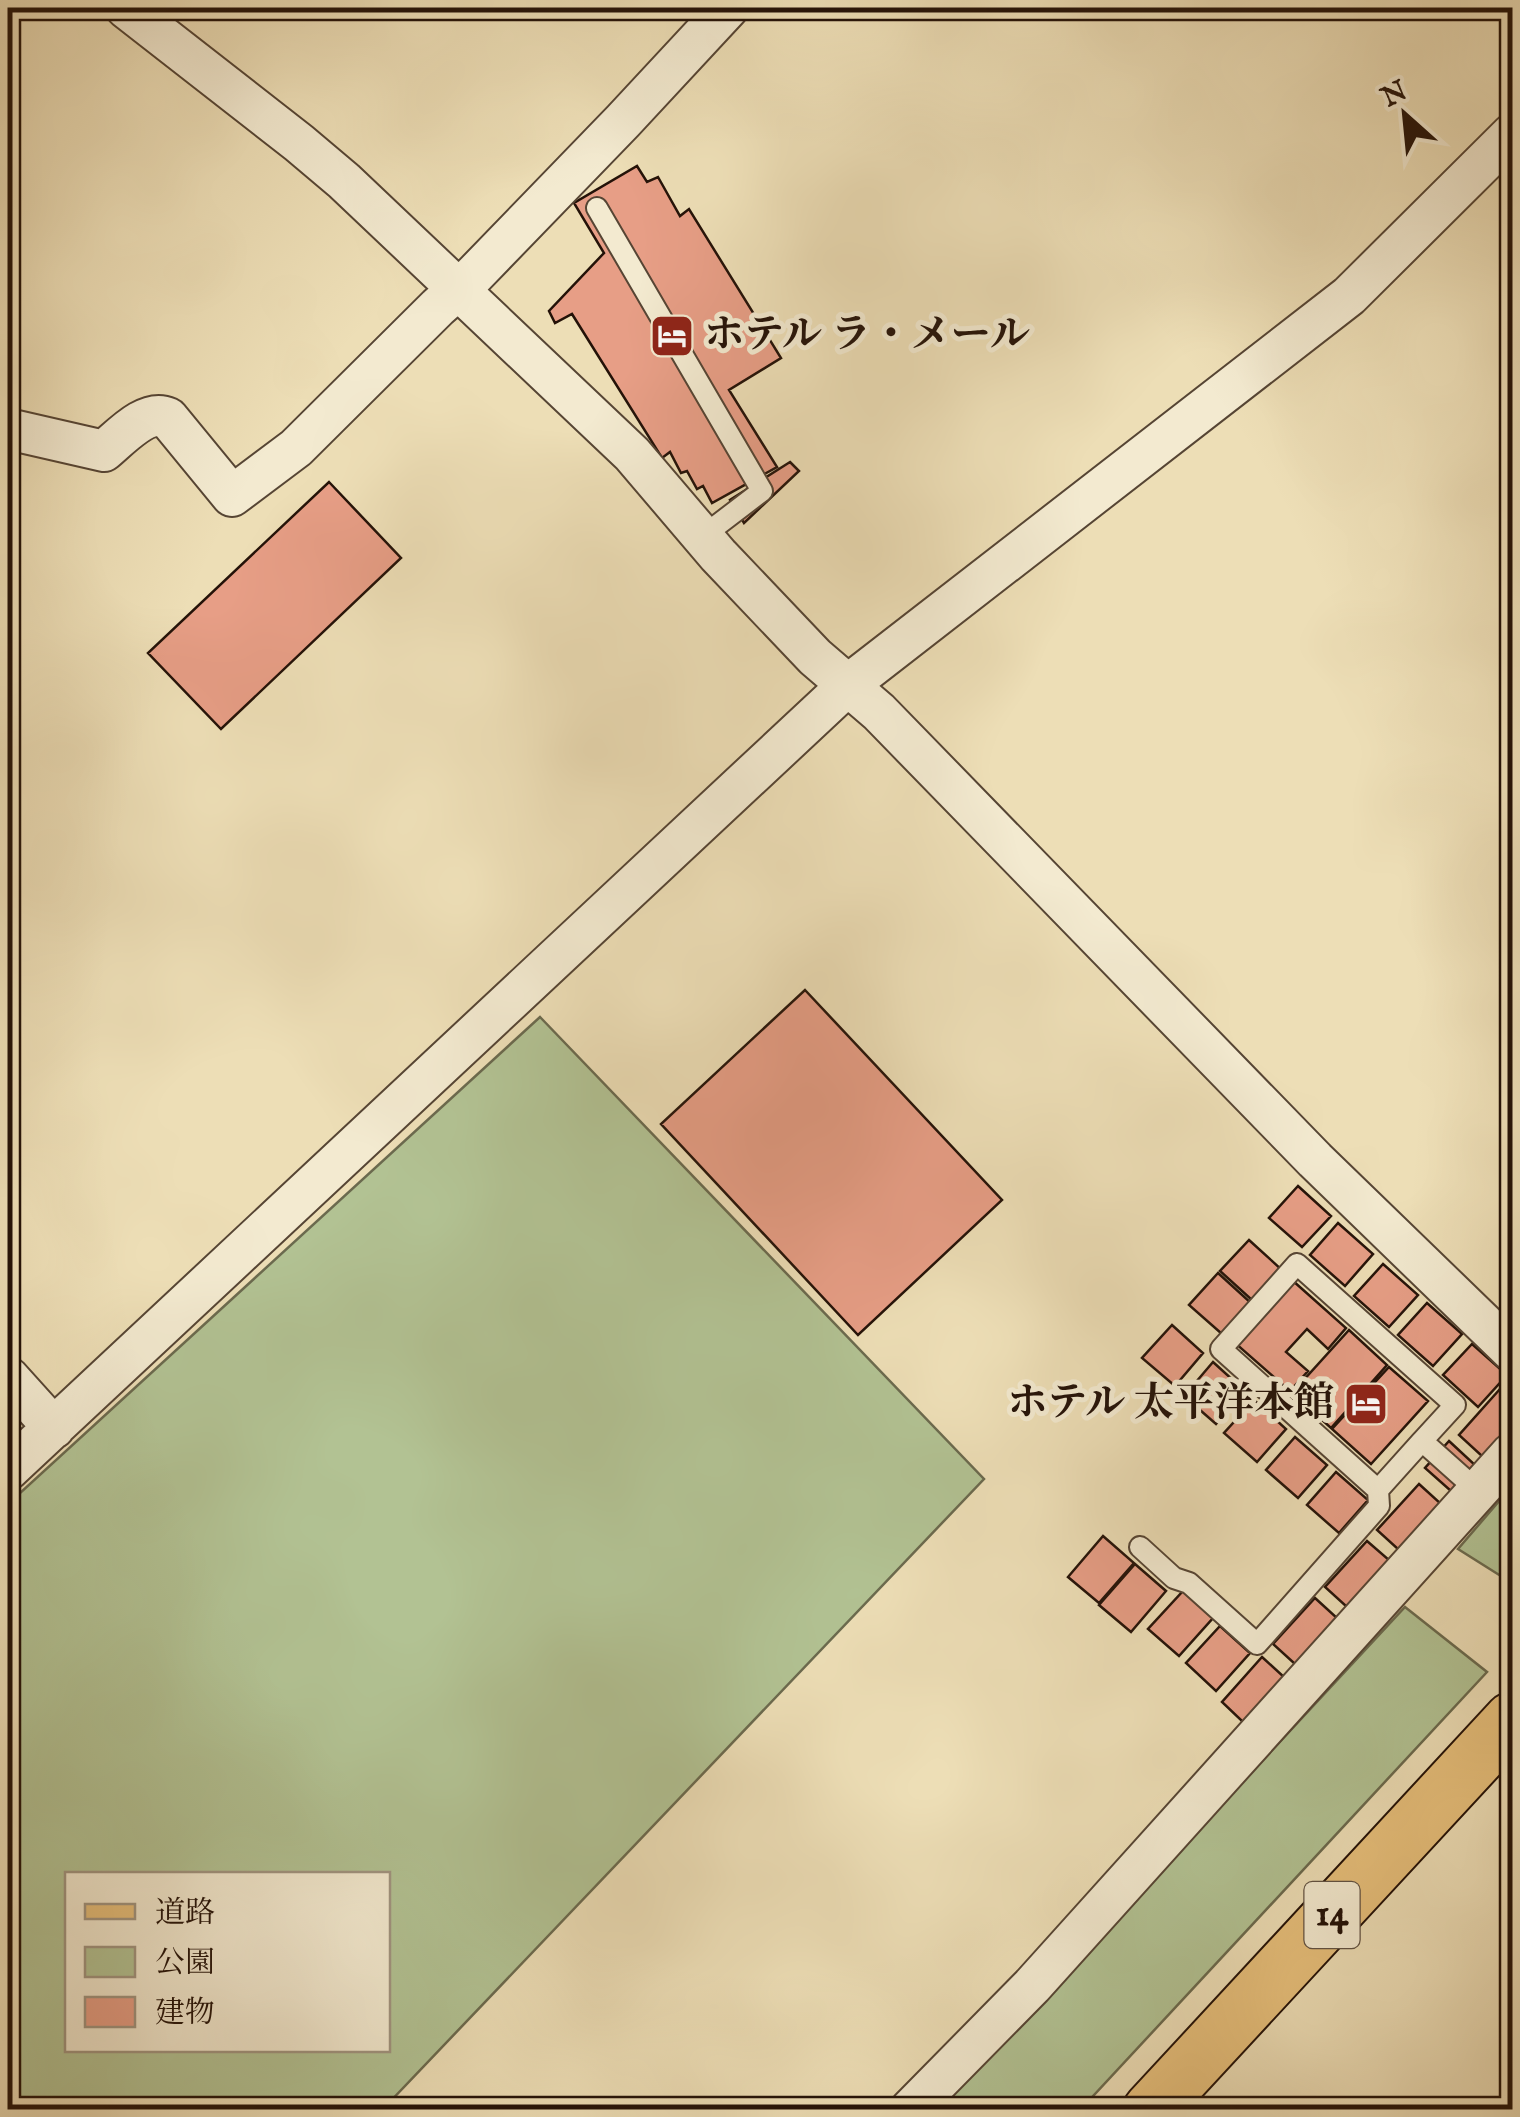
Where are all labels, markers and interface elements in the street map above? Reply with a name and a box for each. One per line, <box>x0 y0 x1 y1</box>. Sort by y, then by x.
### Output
north arrow <box>1355 65 1455 165</box>
text: N <box>1375 74 1414 117</box>
place label: ホテル ラ・メール <box>704 311 1030 362</box>
hotel icon: ホテル ラ・メール <box>649 313 695 359</box>
place label: ホテル 太平洋本館 <box>1007 1379 1334 1430</box>
hotel icon: ホテル 太平洋本館 <box>1343 1381 1389 1427</box>
legend <box>65 1872 390 2052</box>
road number: 14 <box>1304 1882 1360 1948</box>
text: 道路 <box>155 1895 215 1933</box>
text: 公園 <box>155 1945 215 1983</box>
text: 建物 <box>155 1995 215 2033</box>

